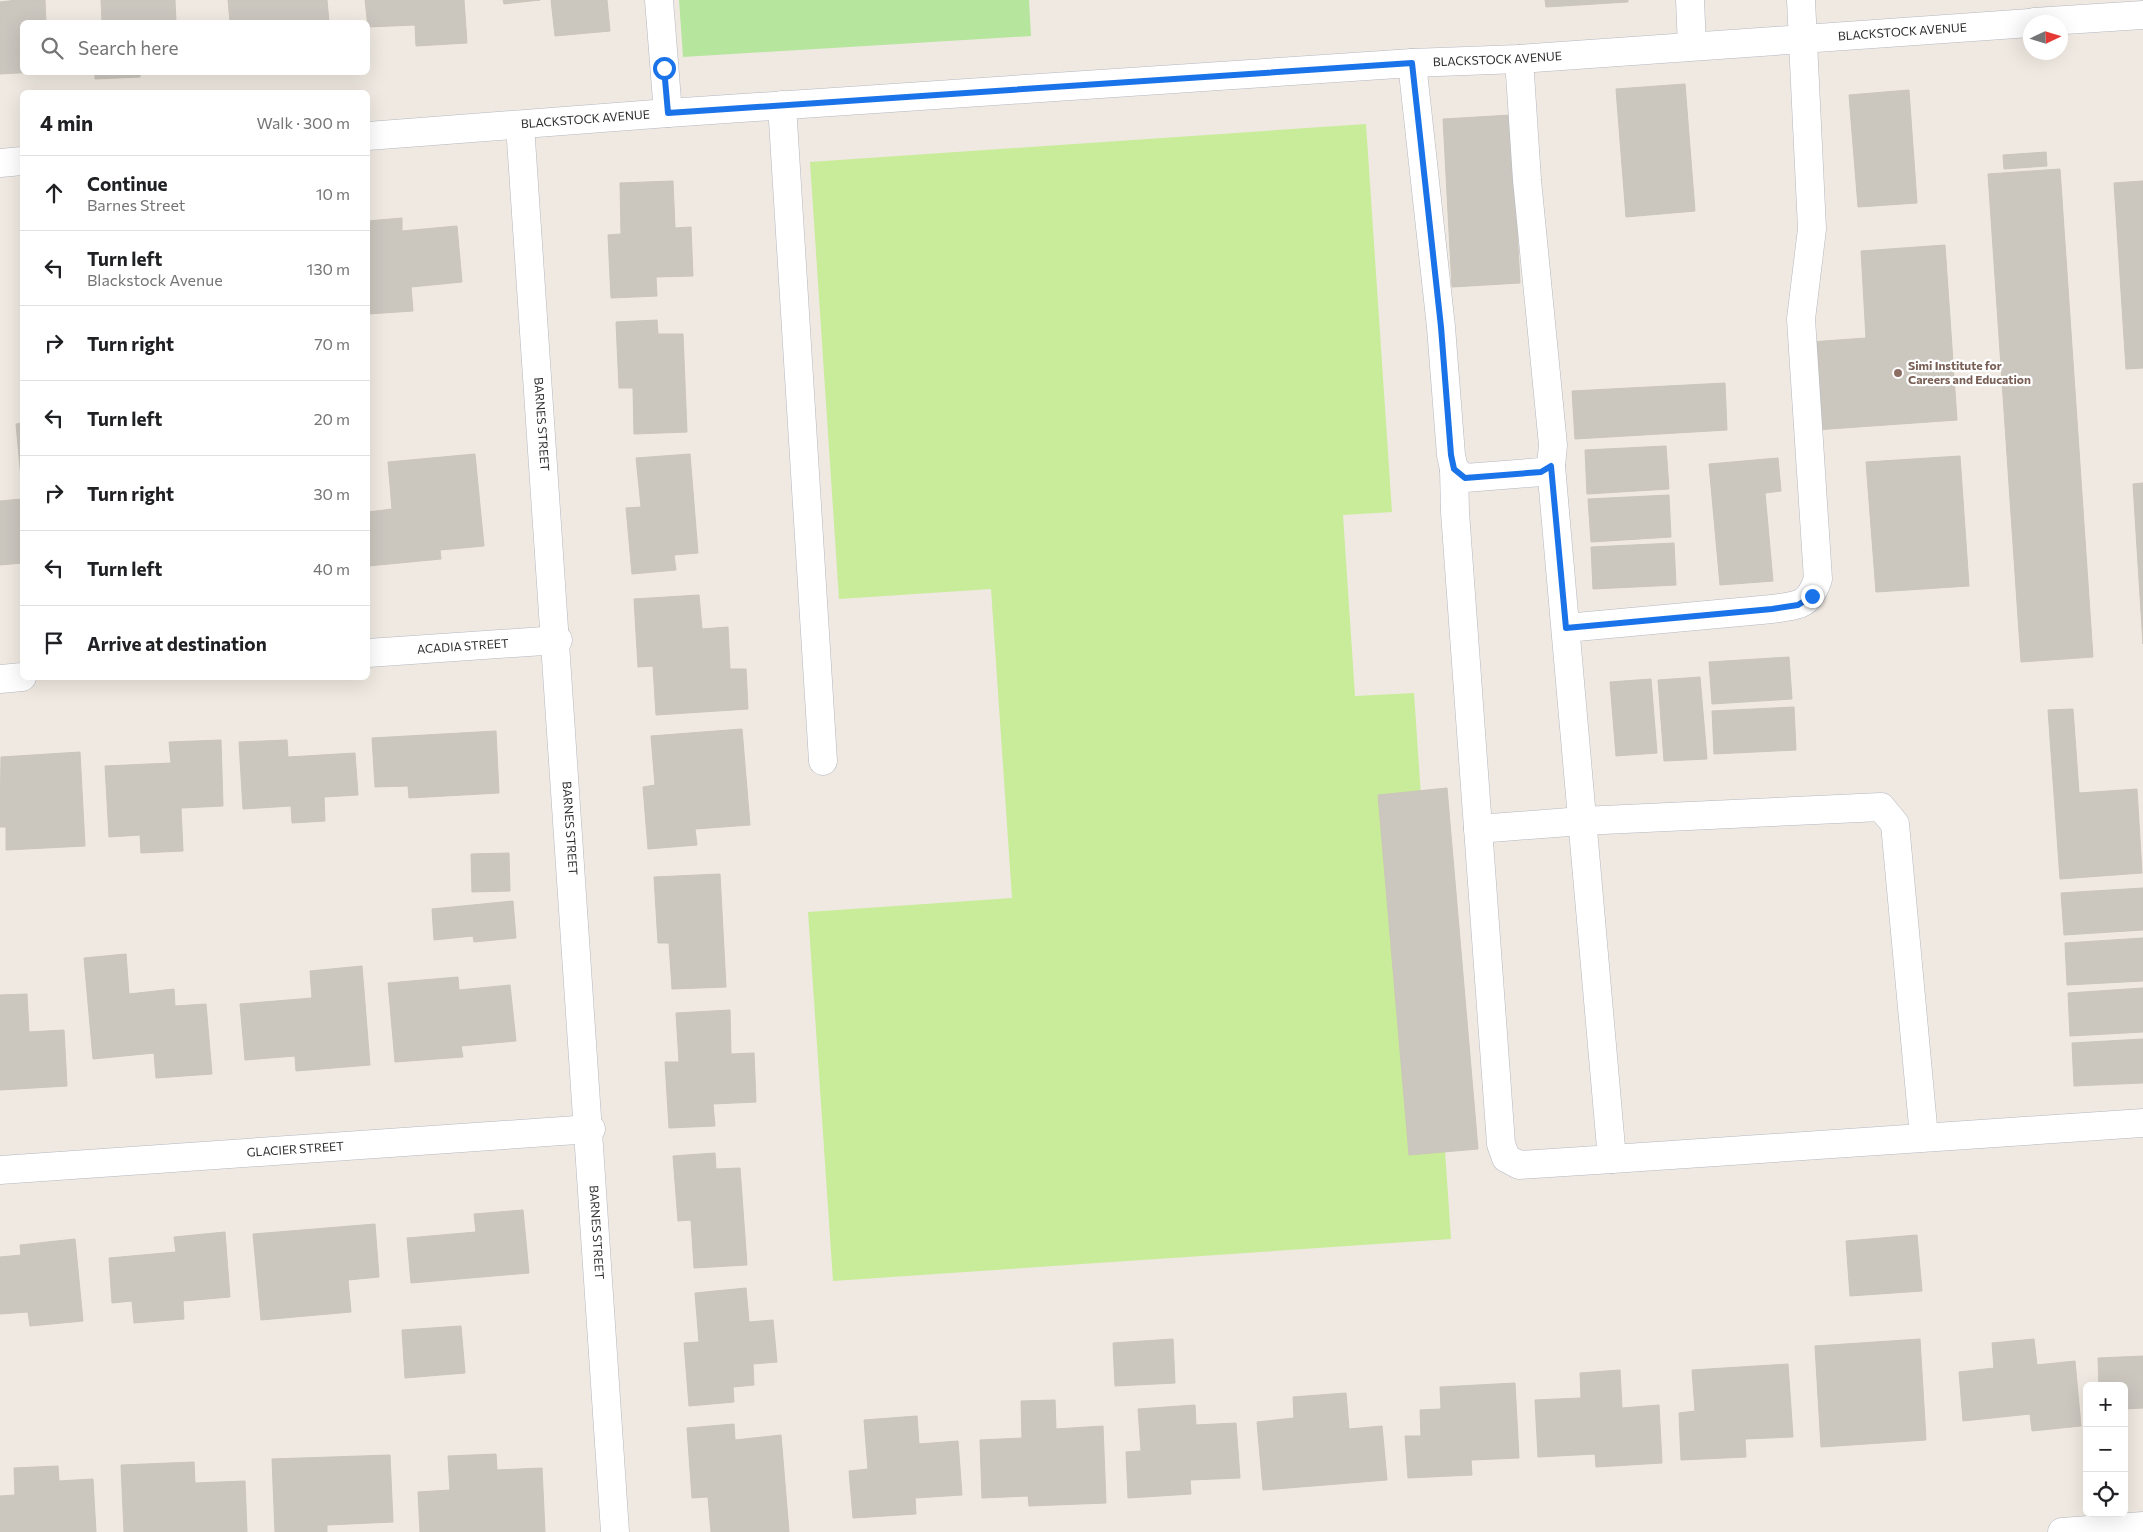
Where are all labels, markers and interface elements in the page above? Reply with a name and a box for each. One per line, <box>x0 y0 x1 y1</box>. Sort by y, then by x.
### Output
north arrow <box>2023 15 2068 60</box>
street label: BLACKSTOCK AVENUE <box>1837 19 1967 43</box>
search box <box>20 20 370 75</box>
icon: search <box>38 34 66 62</box>
text: Search here <box>78 36 178 59</box>
street label: BLACKSTOCK AVENUE <box>1433 48 1562 68</box>
route start <box>653 57 676 80</box>
street label: BLACKSTOCK AVENUE <box>520 106 650 130</box>
text: 4 min <box>40 110 93 135</box>
text: Walk · 300 m <box>256 113 350 132</box>
text: Continue <box>87 172 167 195</box>
icon: ahead <box>40 179 68 207</box>
text: 10 m <box>316 184 350 203</box>
text: Barnes Street <box>87 195 185 214</box>
text: Turn left <box>87 247 162 270</box>
icon: left <box>40 254 68 282</box>
text: 130 m <box>307 259 350 278</box>
text: Blackstock Avenue <box>87 270 223 289</box>
icon: right <box>40 329 68 357</box>
text: Turn right <box>87 332 174 355</box>
text: 70 m <box>314 334 350 353</box>
place label: Simi Institute for Careers and Education <box>1908 358 2031 386</box>
marker: Simi Institute for Careers and Education <box>1892 367 1904 379</box>
street label: BARNES STREET <box>532 377 553 472</box>
icon: left <box>40 404 68 432</box>
text: Turn left <box>87 407 162 430</box>
text: 20 m <box>314 409 350 428</box>
icon: right <box>40 479 68 507</box>
text: Turn right <box>87 482 174 505</box>
text: 30 m <box>313 484 350 503</box>
icon: left <box>40 554 68 582</box>
text: Turn left <box>87 557 162 580</box>
text: 40 m <box>313 559 350 578</box>
route end <box>1801 585 1824 608</box>
icon: arrive <box>40 629 68 657</box>
text: Arrive at destination <box>87 632 267 655</box>
street label: ACADIA STREET <box>416 635 509 656</box>
street label: BARNES STREET <box>561 781 581 876</box>
street label: GLACIER STREET <box>246 1138 345 1159</box>
street label: BARNES STREET <box>587 1185 607 1280</box>
map controls <box>2083 1382 2128 1517</box>
button: + <box>2083 1382 2128 1427</box>
button: − <box>2083 1427 2128 1472</box>
button: locate <box>2083 1472 2128 1517</box>

